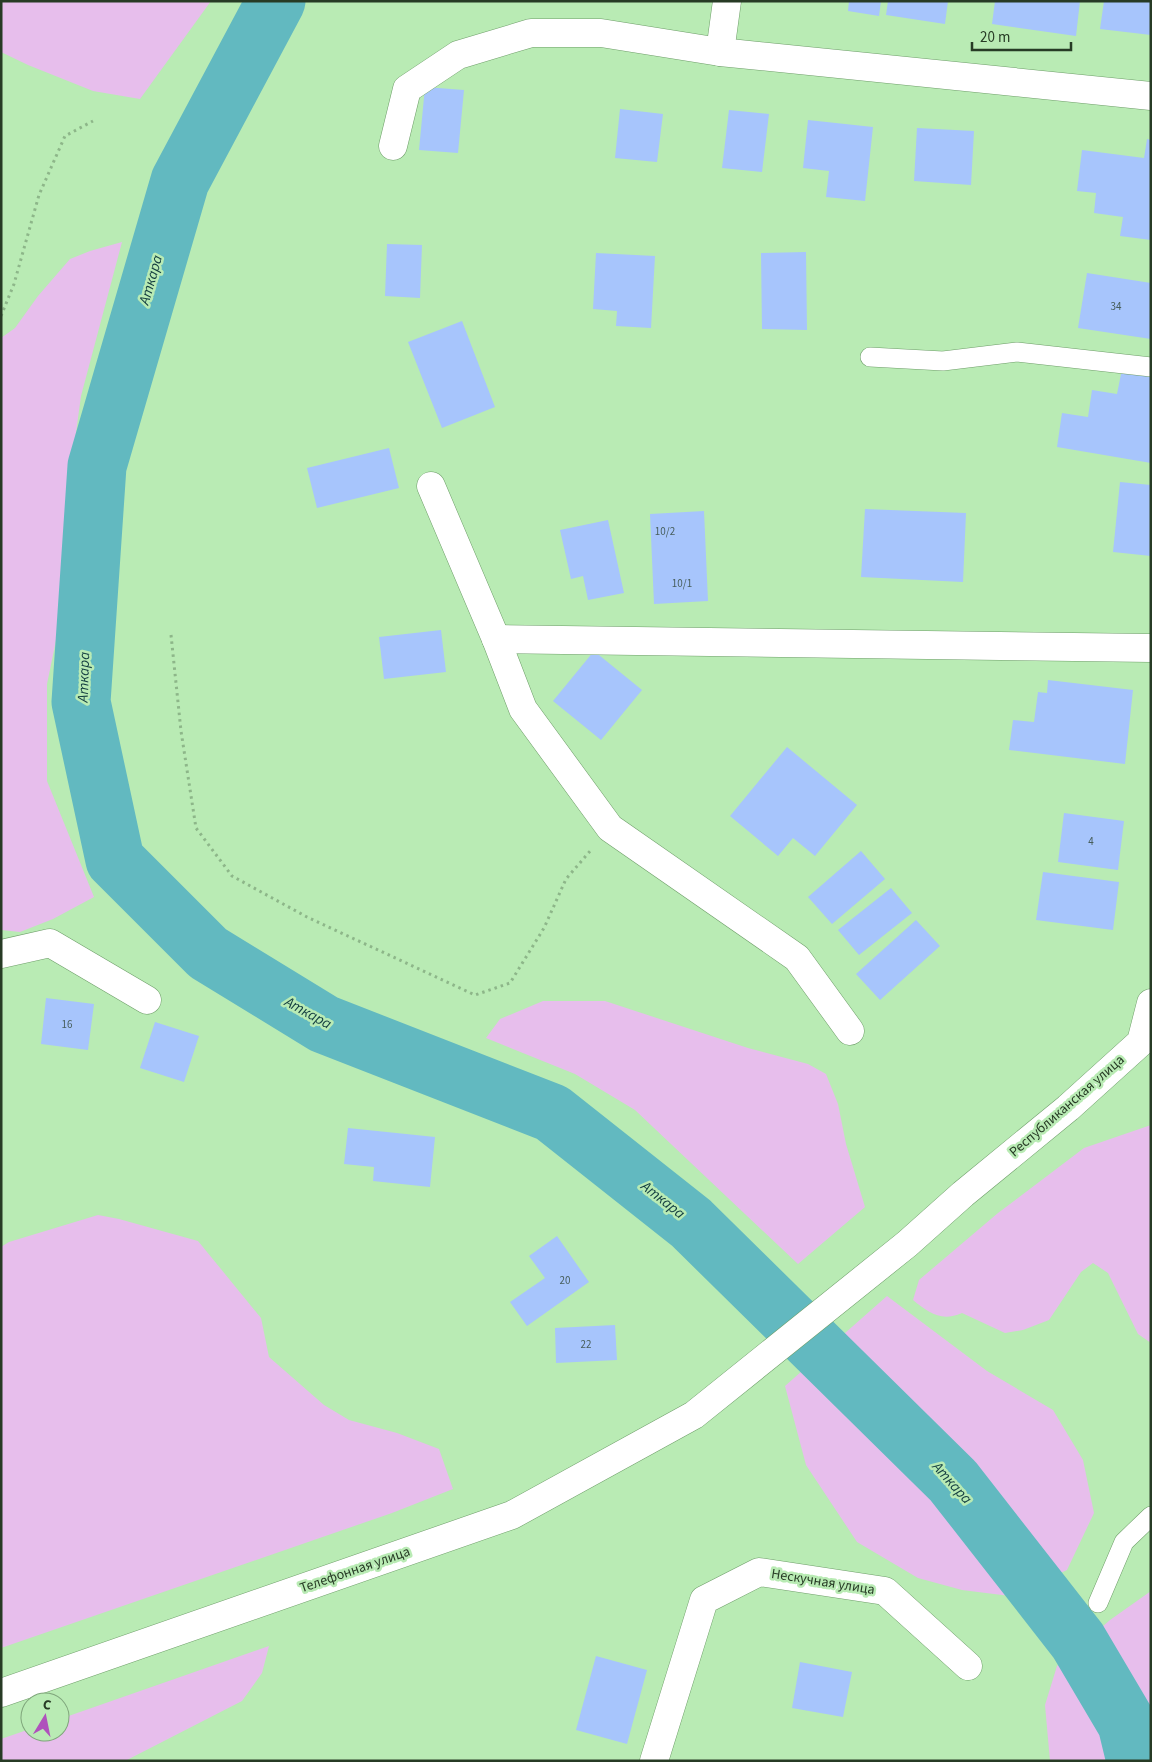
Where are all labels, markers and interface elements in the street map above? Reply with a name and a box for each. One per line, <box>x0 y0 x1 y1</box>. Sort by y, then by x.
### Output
scale bar <box>972 20 1071 52</box>
text: 20 m <box>980 27 1010 48</box>
water label: Аткара <box>134 253 168 308</box>
house number: 34 <box>1111 299 1122 314</box>
house number: 10/2 <box>655 524 675 539</box>
house number: 10/1 <box>672 576 692 591</box>
water label: Аткара <box>73 651 95 704</box>
house number: 4 <box>1088 834 1094 849</box>
water label: Аткара <box>280 991 335 1034</box>
house number: 16 <box>62 1017 73 1032</box>
street label: Республиканская улица <box>1005 1050 1129 1162</box>
water label: Аткара <box>636 1175 689 1224</box>
house number: 20 <box>560 1273 570 1288</box>
house number: 22 <box>581 1337 591 1352</box>
water label: Аткара <box>927 1456 977 1509</box>
street label: Телефонная улица <box>297 1542 413 1598</box>
street label: Нескучная улица <box>770 1564 876 1600</box>
north arrow <box>20 1692 70 1742</box>
text: С <box>41 1695 53 1716</box>

